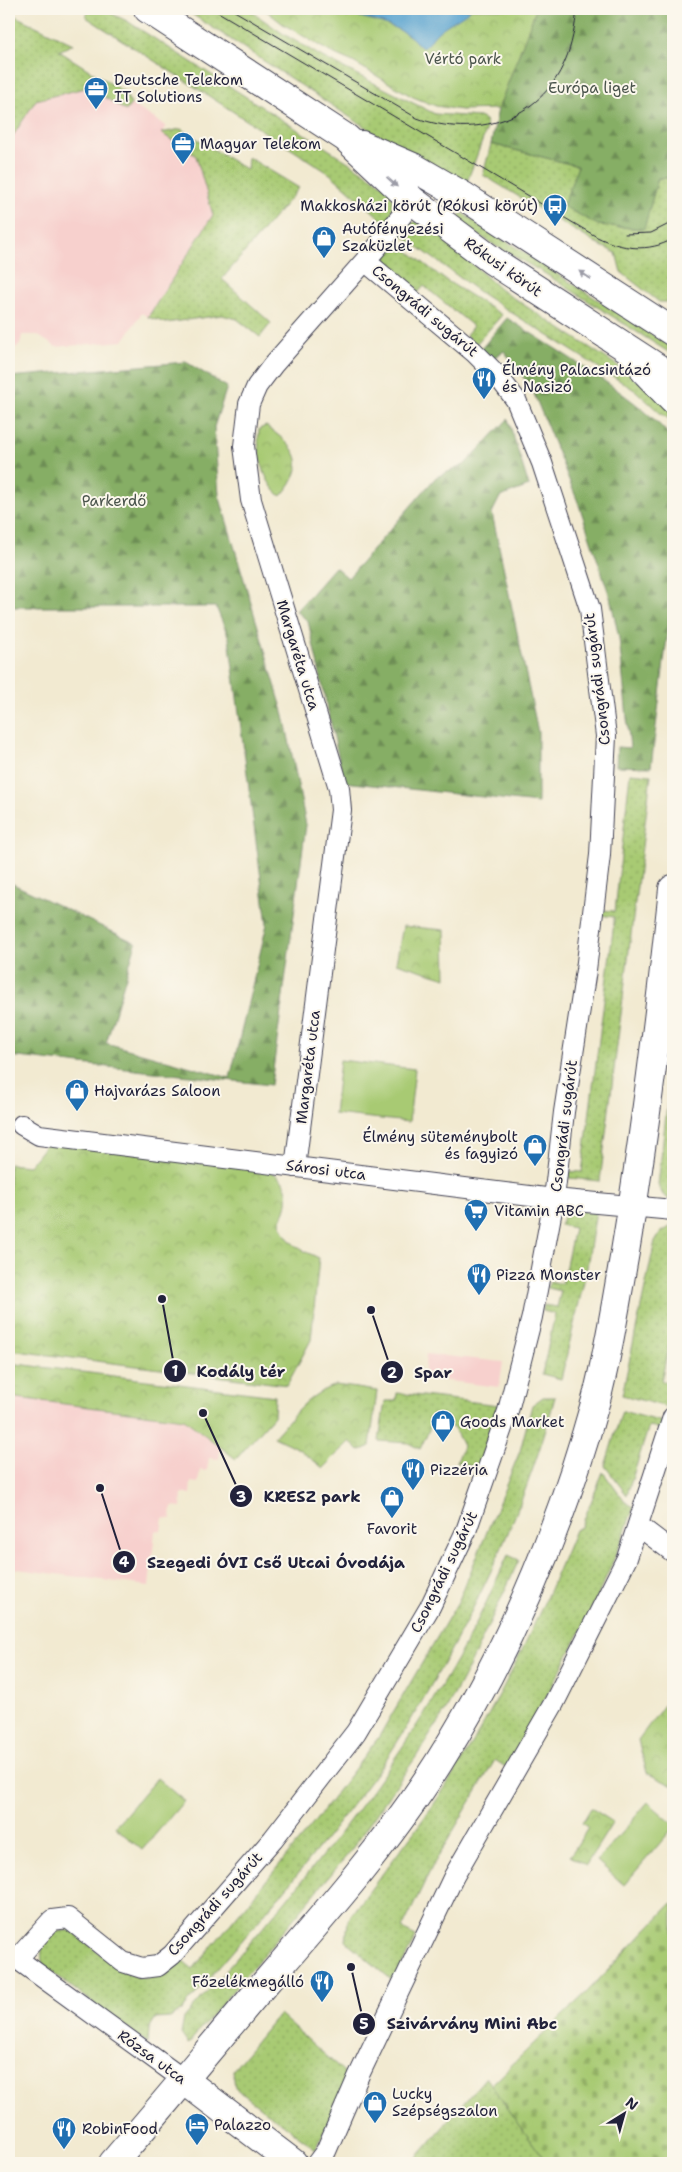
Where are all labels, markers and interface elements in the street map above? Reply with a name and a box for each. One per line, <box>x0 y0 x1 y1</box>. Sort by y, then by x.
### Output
park label: Vértó park <box>425 49 501 69</box>
place label: Deutsche Telekom IT Solutions <box>114 70 243 107</box>
office icon: Deutsche Telekom IT Solutions <box>83 76 109 110</box>
park label: Európa liget <box>548 78 636 98</box>
office icon: Magyar Telekom <box>170 131 196 165</box>
place label: Magyar Telekom <box>200 134 321 154</box>
one-way arrow <box>386 176 399 187</box>
bus stop icon: Makkosházi körút (Rókusi körút) <box>542 193 568 227</box>
place label: Makkosházi körút (Rókusi körút) <box>300 196 538 216</box>
place label: Autófényezési Szaküzlet <box>342 219 444 256</box>
shop icon: Autófényezési Szaküzlet <box>311 225 337 259</box>
street label: Rókusi körút <box>460 233 546 301</box>
street label: Csongrádi sugárút <box>368 261 482 361</box>
one-way arrow <box>579 270 592 280</box>
place label: Élmény Palacsintázó és Nasizó <box>502 359 651 397</box>
restaurant icon: Élmény Palacsintázó és Nasizó <box>471 366 497 400</box>
park label: Parkerdő <box>82 491 146 511</box>
street label: Margaréta utca <box>272 597 325 713</box>
street label: Csongrádi sugárút <box>579 612 615 746</box>
street label: Margaréta utca <box>291 1008 325 1125</box>
street label: Csongrádi sugárút <box>546 1059 582 1193</box>
shop icon: Hajvarázs Saloon <box>64 1078 90 1112</box>
place label: Hajvarázs Saloon <box>94 1081 220 1101</box>
place label: Élmény süteménybolt és fagyizó <box>362 1126 518 1164</box>
shop icon: Élmény süteménybolt és fagyizó <box>522 1133 548 1167</box>
street label: Sárosi utca <box>285 1155 368 1185</box>
supermarket icon: Vitamin ABC <box>463 1198 489 1232</box>
place label: Vitamin ABC <box>494 1201 584 1221</box>
restaurant icon: Pizza Monster <box>466 1262 492 1296</box>
place label: Pizza Monster <box>496 1265 601 1285</box>
callout: Kodály tér <box>162 1356 296 1387</box>
callout: Spar <box>379 1357 462 1388</box>
text: 1 <box>172 1361 179 1381</box>
text: Kodály tér <box>197 1361 286 1382</box>
text: Spar <box>414 1362 452 1383</box>
text: 2 <box>387 1363 398 1383</box>
shop icon: Goods Market <box>430 1409 456 1443</box>
place label: Goods Market <box>460 1412 565 1432</box>
restaurant icon: Pizzéria <box>400 1457 426 1491</box>
place label: Pizzéria <box>430 1460 488 1480</box>
callout: KRESZ park <box>229 1481 371 1512</box>
shop icon: Favorit <box>379 1485 405 1519</box>
text: KRESZ park <box>263 1486 361 1507</box>
text: 3 <box>236 1487 246 1507</box>
street label: Csongrádi sugárút <box>406 1508 482 1636</box>
place label: Favorit <box>367 1519 417 1539</box>
callout: Szegedi ÓVI Cső Utcai Óvodája <box>112 1547 415 1578</box>
text: 4 <box>119 1552 130 1572</box>
text: Szegedi ÓVI Cső Utcai Óvodája <box>147 1552 405 1573</box>
street label: Csongrádi sugárút <box>163 1848 267 1960</box>
restaurant icon: Főzelékmegálló <box>309 1969 335 2003</box>
place label: Főzelékmegálló <box>192 1972 304 1992</box>
callout: Szivárvány Mini Abc <box>352 2008 567 2039</box>
text: Szivárvány Mini Abc <box>387 2013 557 2034</box>
text: 5 <box>359 2014 369 2034</box>
street label: Rózsa utca <box>114 2025 191 2089</box>
place label: Lucky Szépségszalon <box>392 2084 497 2121</box>
shop icon: Lucky Szépségszalon <box>362 2090 388 2124</box>
north arrow <box>600 2090 650 2140</box>
text: N <box>622 2093 642 2114</box>
hotel icon: Palazzo <box>184 2112 210 2146</box>
place label: Palazzo <box>214 2115 271 2135</box>
restaurant icon: RobinFood <box>51 2116 77 2150</box>
place label: RobinFood <box>82 2119 159 2139</box>

